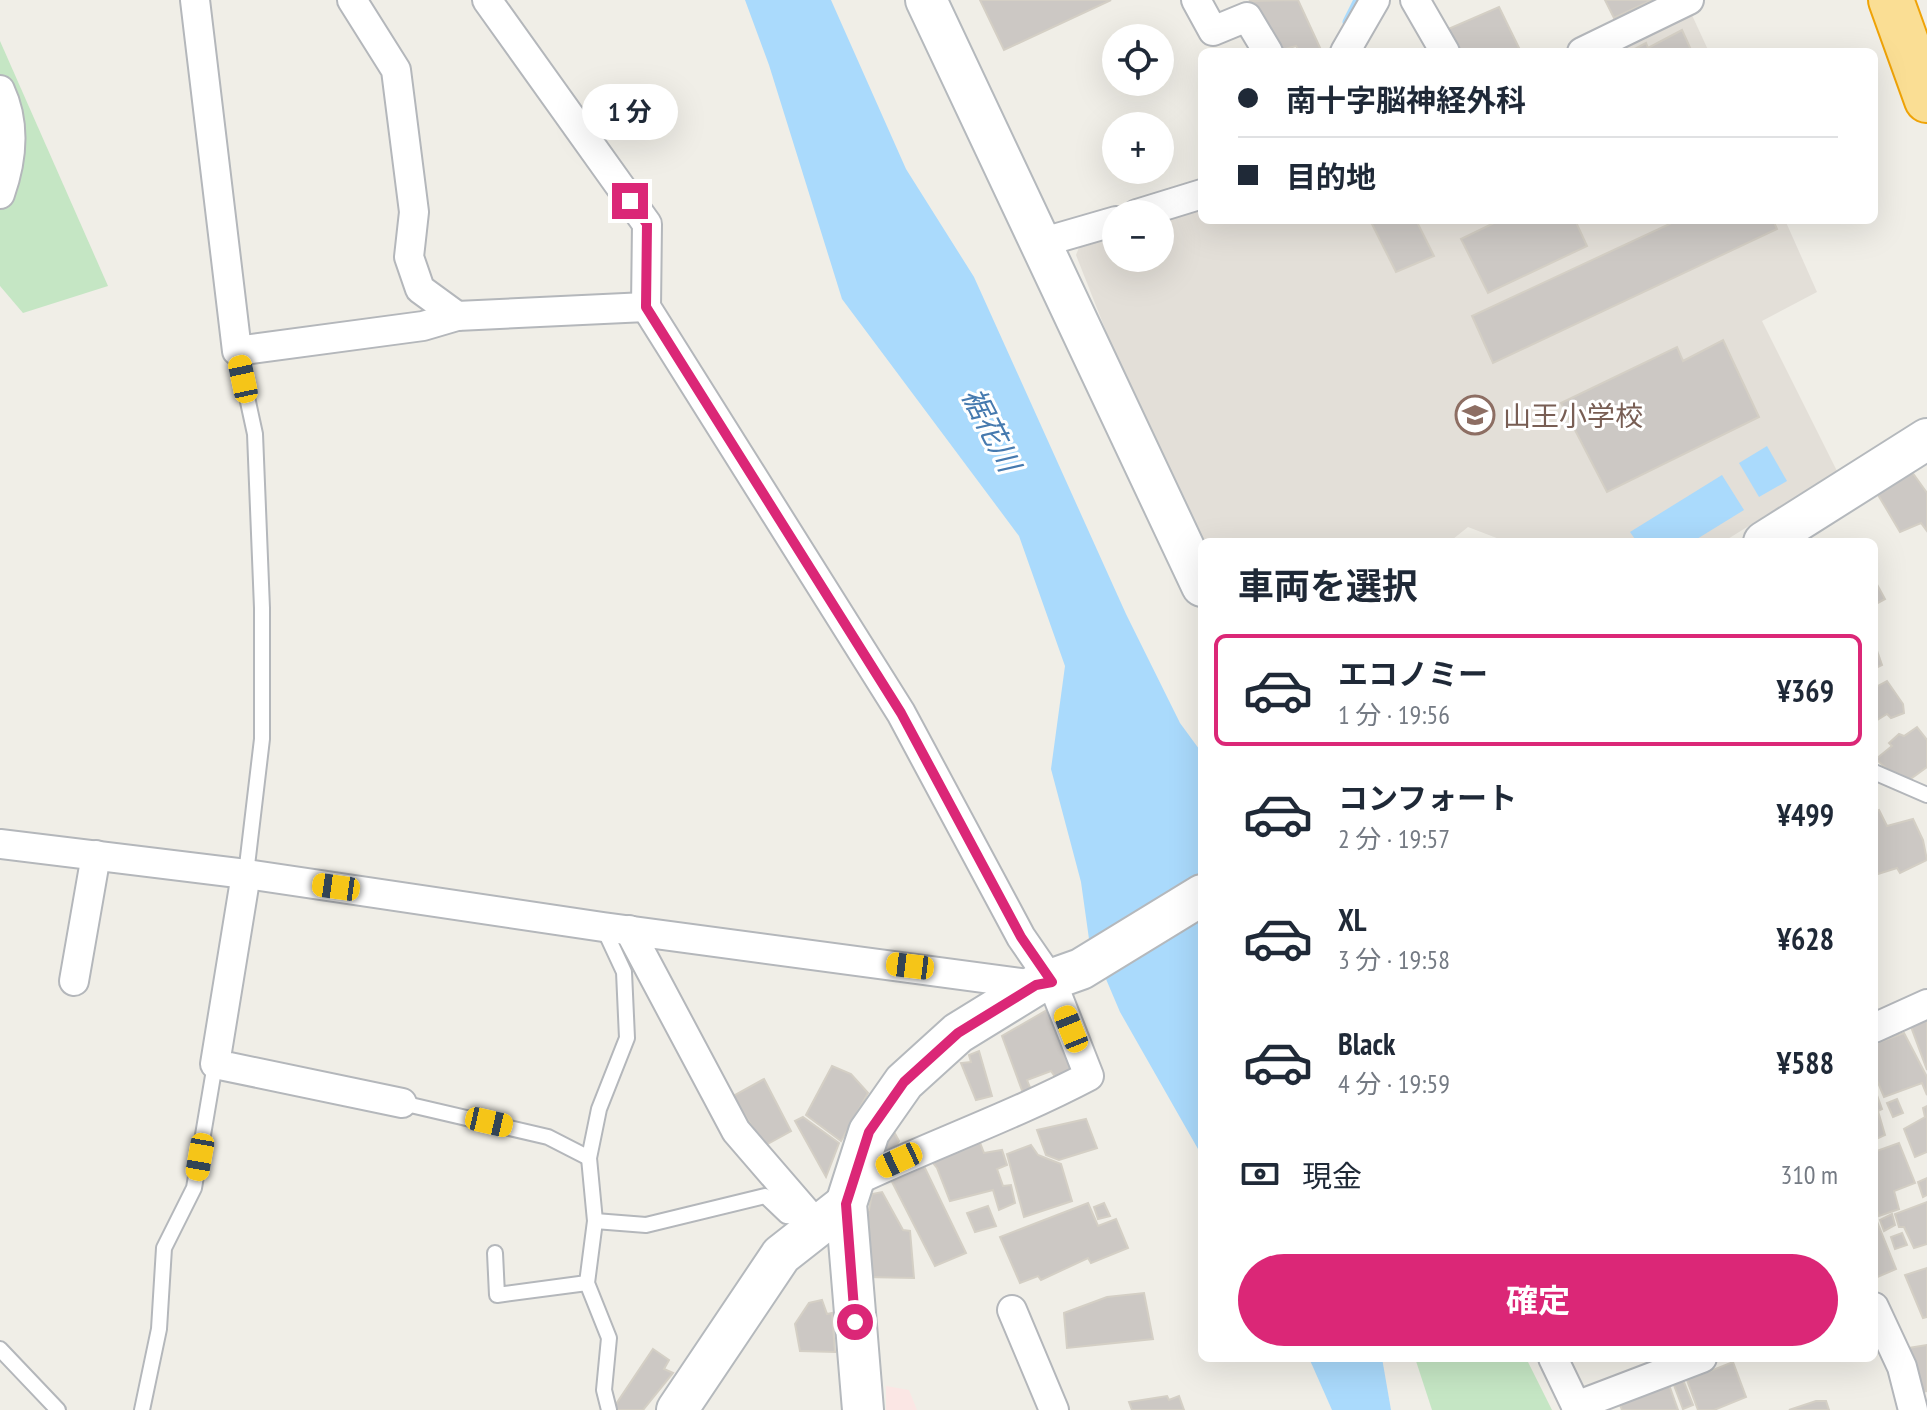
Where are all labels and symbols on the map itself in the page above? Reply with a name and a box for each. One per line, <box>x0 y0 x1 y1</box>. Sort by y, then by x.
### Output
callout: 1 分 <box>582 85 678 141</box>
route end <box>612 183 648 219</box>
car <box>226 353 260 405</box>
water label: 裾花川 <box>954 380 1031 481</box>
school or university icon: 山王小学校 <box>1454 394 1496 436</box>
place label: 山王小学校 <box>1503 397 1643 434</box>
car <box>311 872 361 902</box>
car <box>885 951 935 981</box>
car <box>1051 1002 1091 1056</box>
car <box>463 1105 515 1139</box>
car <box>184 1131 216 1183</box>
car <box>872 1139 926 1181</box>
route start <box>837 1304 873 1340</box>

